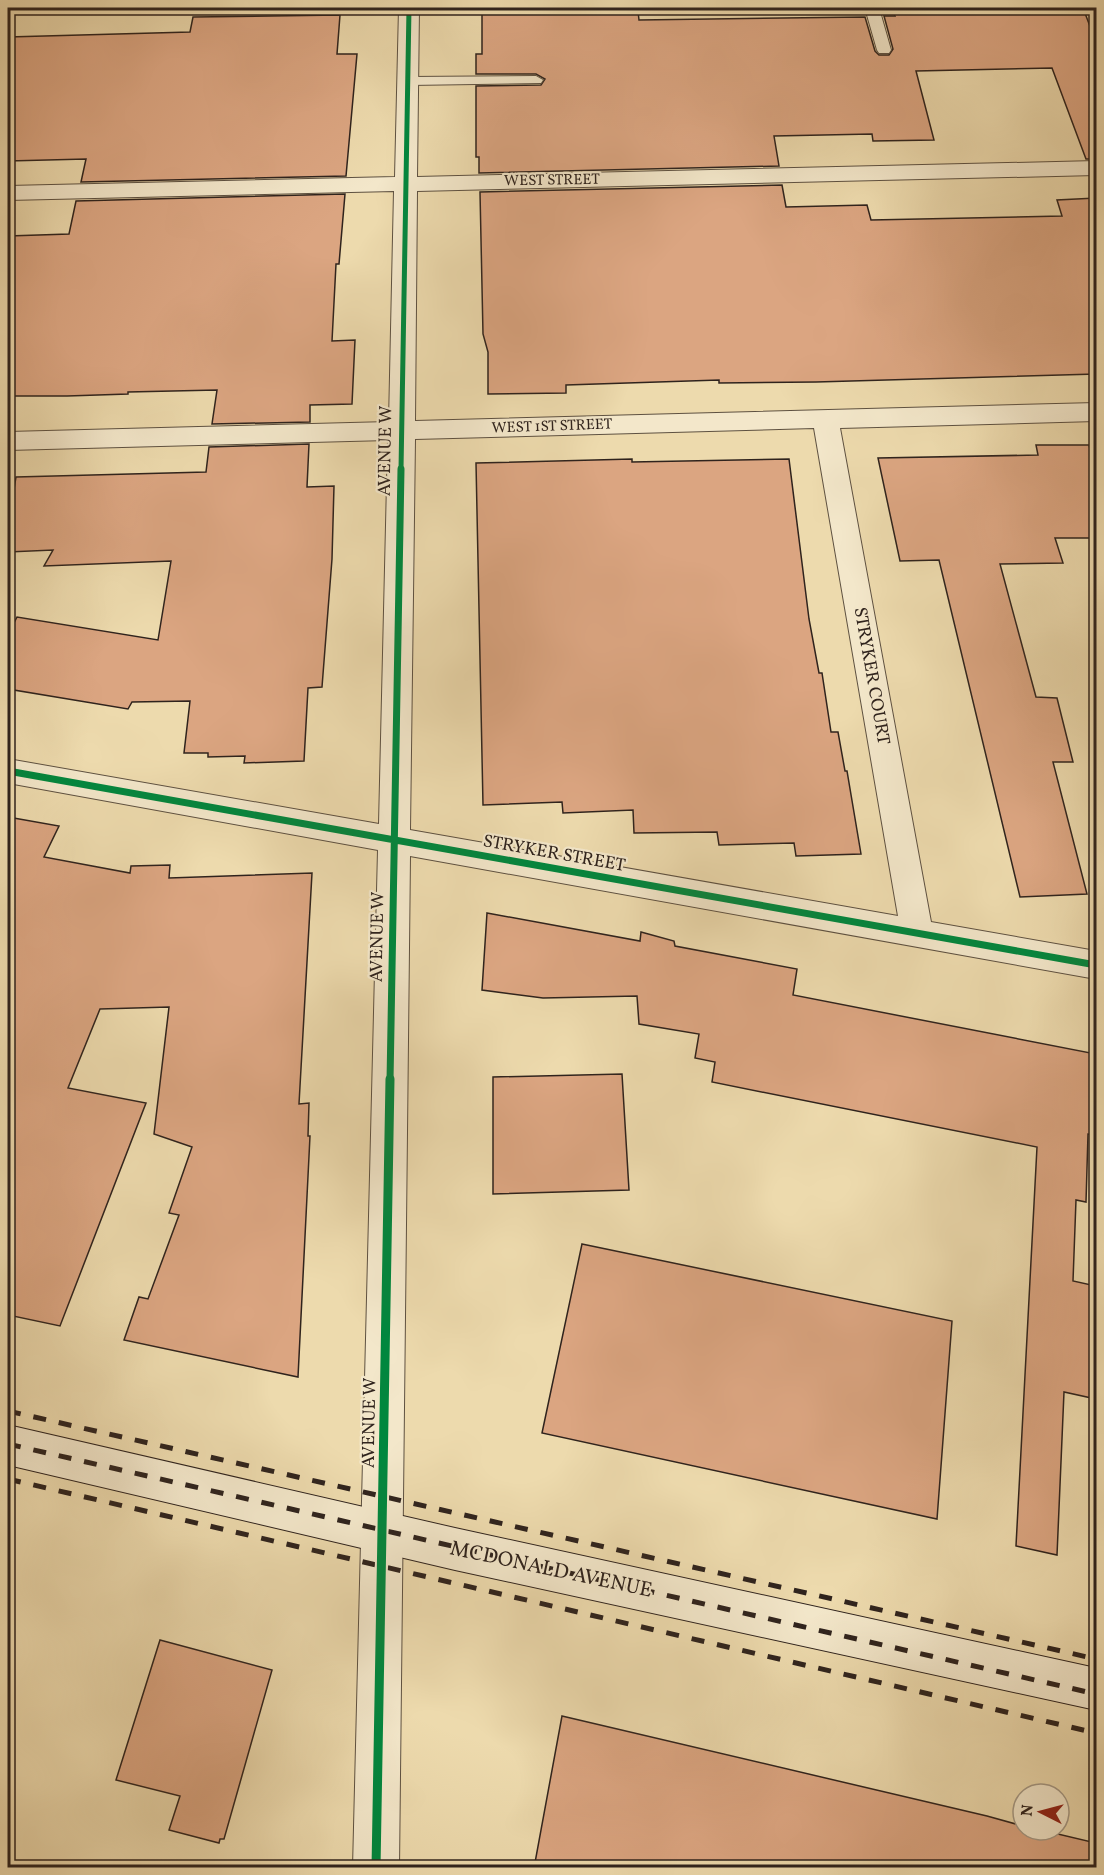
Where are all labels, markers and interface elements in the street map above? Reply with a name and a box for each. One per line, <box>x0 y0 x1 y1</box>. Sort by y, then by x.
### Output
street label: WEST STREET <box>504 170 600 192</box>
street label: AVENUE W <box>373 405 399 497</box>
street label: WEST 1ST STREET <box>491 414 613 440</box>
street label: STRYKER COURT <box>847 605 895 747</box>
street label: STRYKER STREET <box>481 829 628 879</box>
street label: AVENUE W <box>365 891 391 983</box>
street label: AVENUE W <box>357 1377 383 1469</box>
street label: MCDONALD AVENUE <box>447 1534 655 1606</box>
north arrow <box>1011 1782 1071 1842</box>
text: N <box>1017 1803 1040 1818</box>

